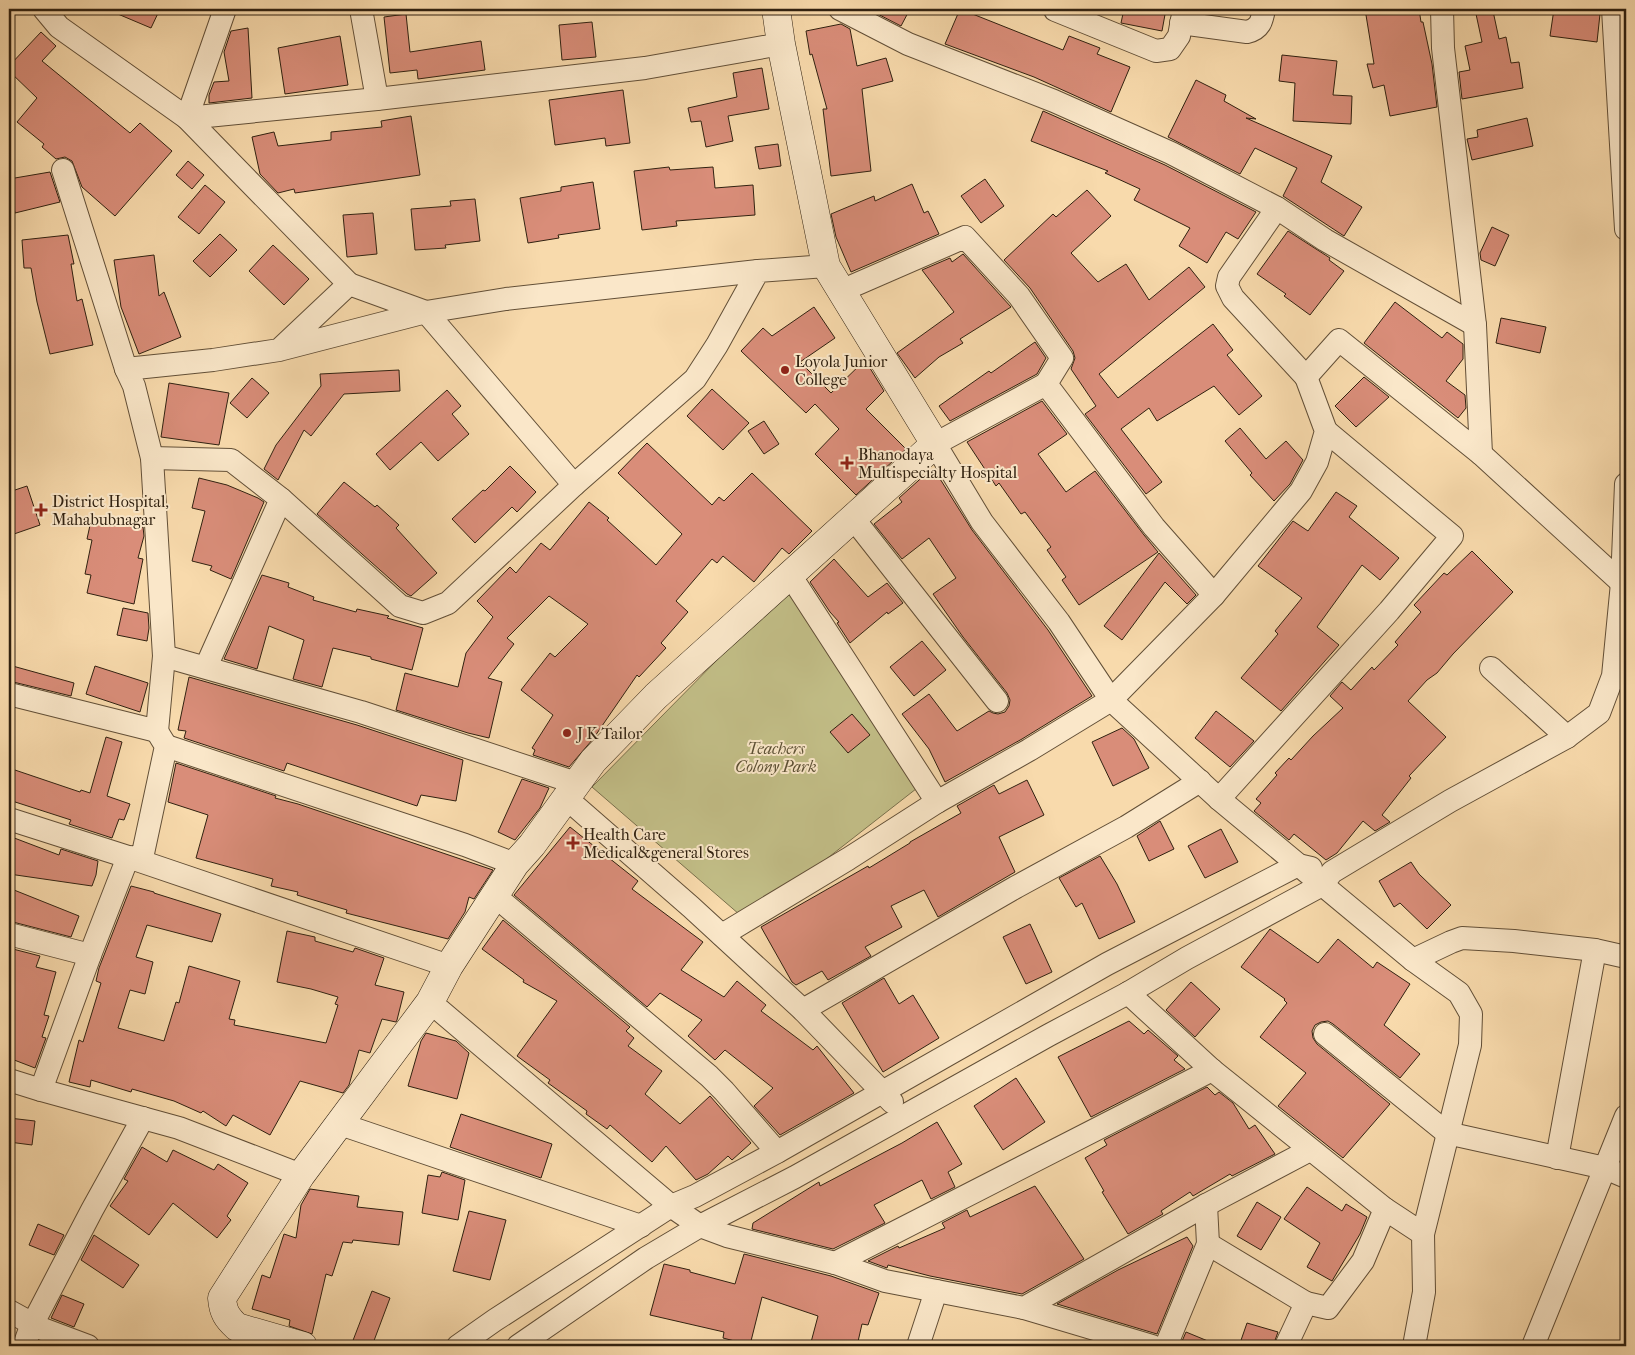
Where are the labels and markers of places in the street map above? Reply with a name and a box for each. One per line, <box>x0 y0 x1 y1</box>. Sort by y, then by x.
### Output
place label: Loyola Junior College <box>795 352 887 389</box>
marker: Loyola Junior College <box>779 364 791 376</box>
place label: Bhanodaya Multispecialty Hospital <box>858 445 1018 482</box>
marker: Bhanodaya Multispecialty Hospital <box>840 456 854 470</box>
place label: District Hospital, Mahabubnagar <box>52 492 169 529</box>
marker: District Hospital, Mahabubnagar <box>34 503 48 517</box>
place label: J K Tailor <box>575 724 642 743</box>
marker: J K Tailor <box>561 727 573 739</box>
place label: Health Care Medical&general Stores <box>583 825 749 862</box>
marker: Health Care Medical&general Stores <box>567 837 579 849</box>

